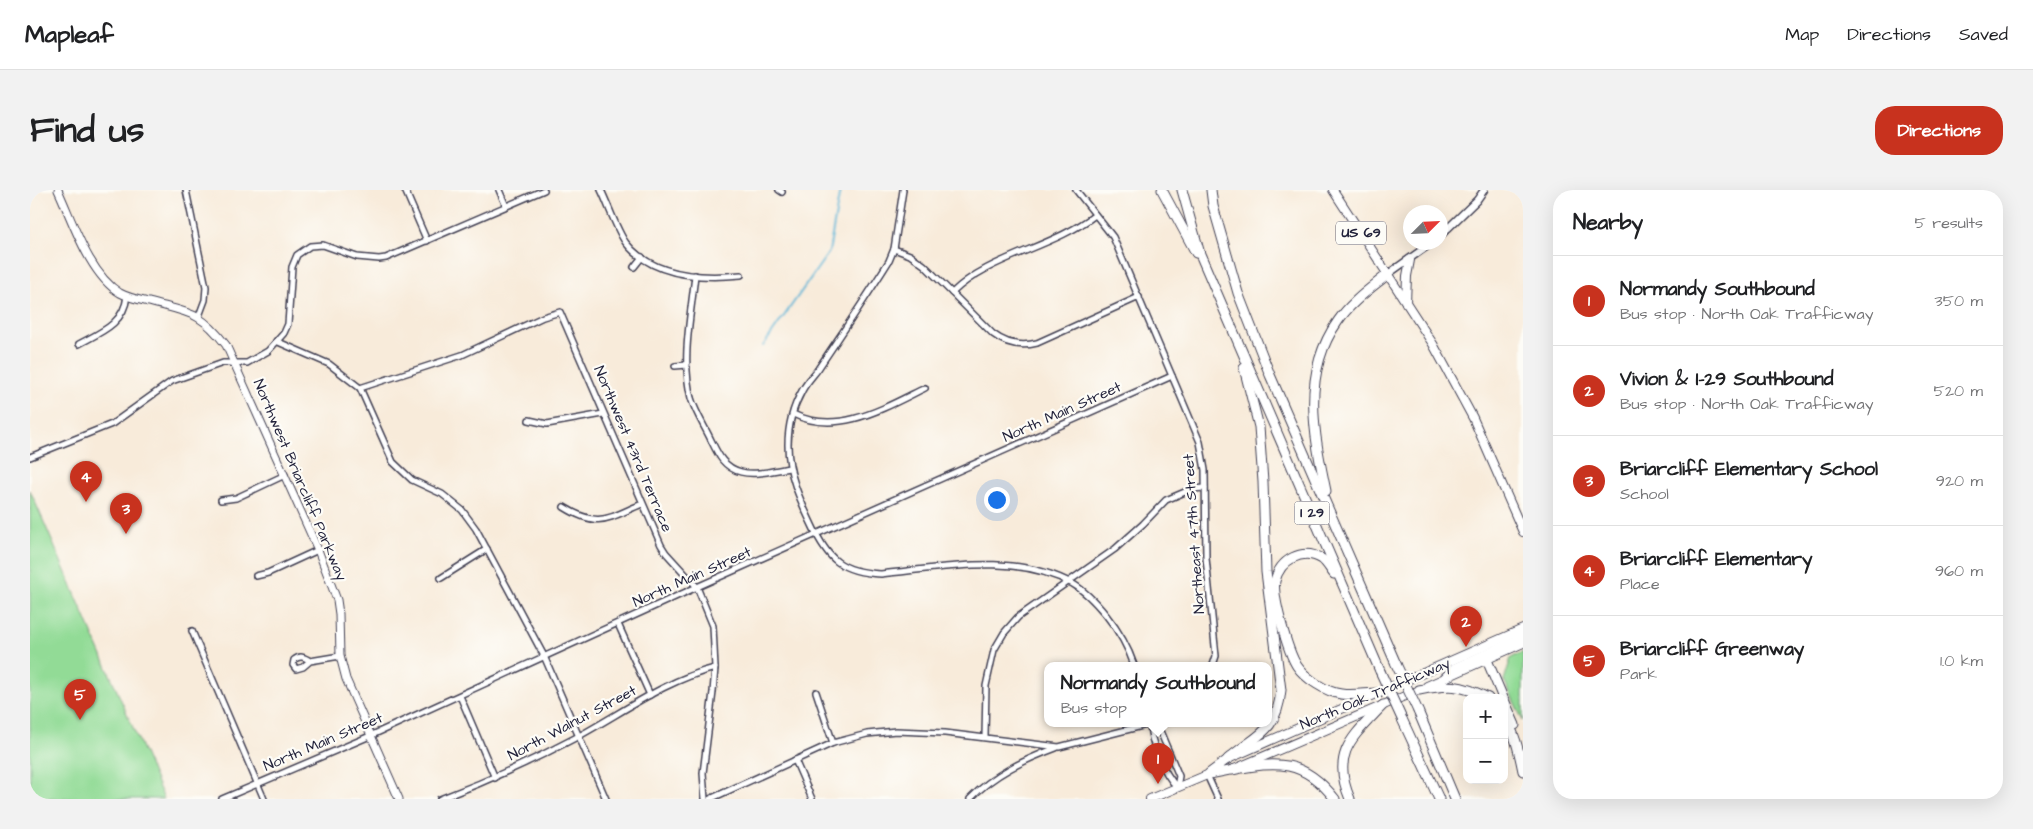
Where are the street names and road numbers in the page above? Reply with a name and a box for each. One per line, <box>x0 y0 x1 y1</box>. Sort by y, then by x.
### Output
road number: US 69 <box>1336 222 1386 244</box>
street label: Northwest 43rd Terrace <box>588 363 678 535</box>
street label: Northwest Briarcliff Parkway <box>247 376 352 584</box>
street label: North Main Street <box>999 376 1125 448</box>
street label: Northeast 47th Street <box>1178 453 1210 615</box>
road number: I 29 <box>1294 502 1330 524</box>
street label: North Main Street <box>629 541 755 613</box>
street label: North Oak Trafficway <box>1297 653 1454 736</box>
street label: North Walnut Street <box>504 680 640 766</box>
street label: North Main Street <box>260 707 386 777</box>

